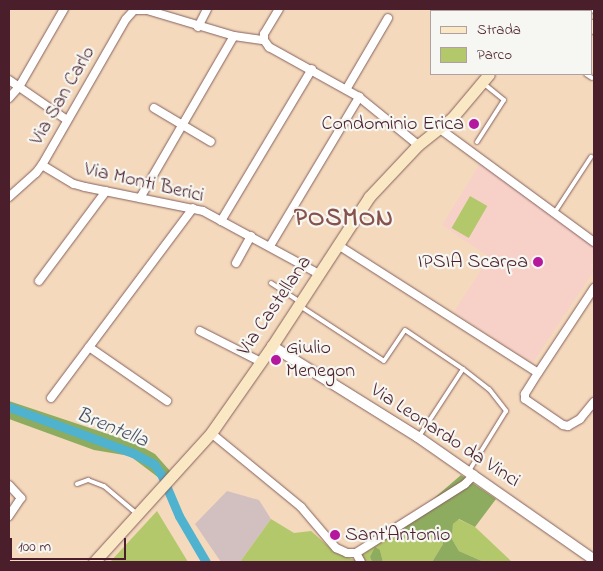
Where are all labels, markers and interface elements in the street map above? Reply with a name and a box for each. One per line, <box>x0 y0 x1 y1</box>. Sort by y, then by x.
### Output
legend <box>430 10 593 75</box>
text: Strada <box>477 19 521 41</box>
street label: Via San Carlo <box>25 42 101 150</box>
text: Parco <box>477 44 512 66</box>
place label: Condominio Erica <box>322 112 464 136</box>
marker: Condominio Erica <box>468 118 480 130</box>
street label: Via Monti Berici <box>82 158 206 208</box>
district label: POSMON <box>293 204 395 234</box>
place label: IPSIA Scarpa <box>418 250 528 274</box>
street label: Via Castellana <box>233 251 317 361</box>
marker: IPSIA Scarpa <box>532 256 544 268</box>
place label: Giulio Menegon <box>286 336 355 383</box>
marker: Giulio Menegon <box>270 354 282 366</box>
street label: Via Leonardo da Vinci <box>366 379 524 493</box>
water label: Brentella <box>72 402 152 454</box>
place label: Sant'Antonio <box>345 523 450 547</box>
scale bar <box>12 528 129 560</box>
marker: Sant'Antonio <box>329 529 341 541</box>
text: 100 m <box>18 536 51 558</box>

